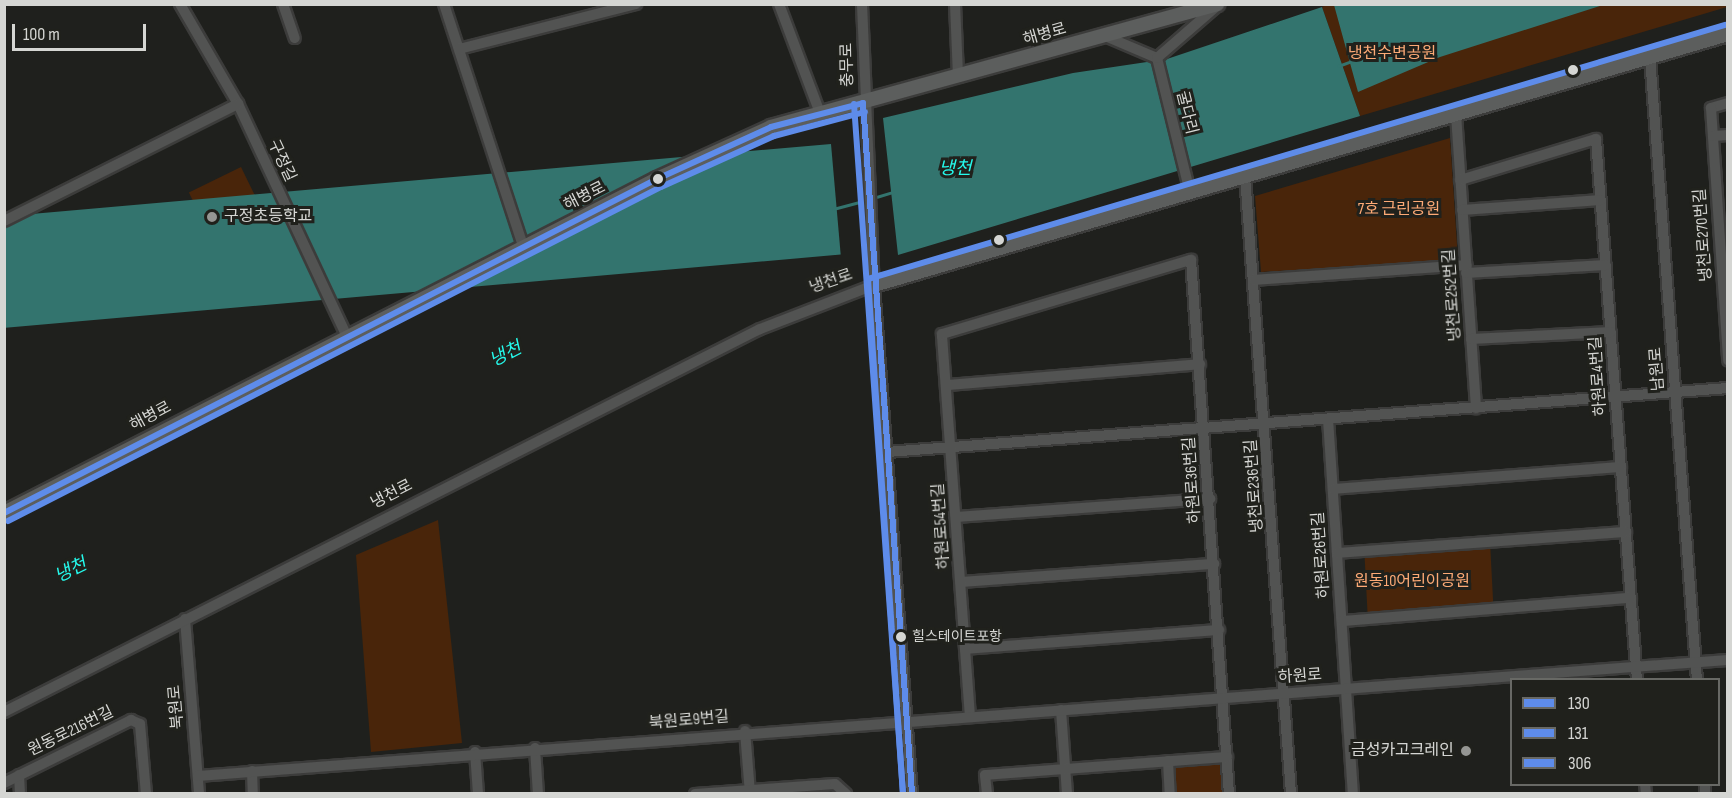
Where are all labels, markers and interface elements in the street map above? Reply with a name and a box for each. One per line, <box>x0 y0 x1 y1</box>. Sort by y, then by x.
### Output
scale bar <box>15 12 148 50</box>
street label: 해병로 <box>1021 20 1069 50</box>
text: 100 m <box>23 24 60 45</box>
street label: 충무로 <box>838 43 858 87</box>
park label: 냉천수변공원 <box>1348 44 1436 64</box>
unlabelled marker <box>1567 64 1579 76</box>
street label: 굴다리 <box>1171 89 1201 137</box>
street label: 구정길 <box>263 137 299 185</box>
water label: 냉천 <box>938 158 972 180</box>
unlabelled marker <box>652 173 664 185</box>
street label: 해병로 <box>561 178 609 216</box>
street label: 냉천로270번길 <box>1691 188 1717 282</box>
park label: 7호 근린공원 <box>1358 200 1440 220</box>
place label: 구정초등학교 <box>224 207 312 227</box>
marker: 구정초등학교 <box>205 210 219 224</box>
unlabelled marker <box>993 234 1005 246</box>
street label: 냉천로252번길 <box>1440 248 1466 342</box>
street label: 냉천로 <box>807 266 855 298</box>
street label: 하원로4번길 <box>1587 335 1611 417</box>
water label: 냉천 <box>486 338 526 372</box>
street label: 남원로 <box>1647 346 1669 392</box>
street label: 해병로 <box>127 398 175 436</box>
street label: 하원로36번길 <box>1180 436 1206 524</box>
street label: 냉천로236번길 <box>1242 438 1268 534</box>
street label: 냉천로 <box>368 476 416 514</box>
street label: 하원로54번길 <box>929 482 955 570</box>
street label: 하원로26번길 <box>1309 511 1335 599</box>
water label: 냉천 <box>51 554 91 588</box>
park label: 원동10어린이공원 <box>1354 572 1470 592</box>
place label: 힐스테이트포항 <box>912 629 1002 645</box>
marker: 힐스테이트포항 <box>895 631 907 643</box>
street label: 하원로 <box>1277 666 1323 688</box>
legend <box>1510 678 1720 786</box>
street label: 북원로 <box>166 684 188 730</box>
text: 130 <box>1568 693 1590 714</box>
street label: 원동로216번길 <box>25 703 117 761</box>
street label: 북원로9번길 <box>648 708 730 734</box>
text: 131 <box>1568 723 1588 744</box>
place label: 금성카고크레인 <box>1351 741 1454 761</box>
marker: 금성카고크레인 <box>1459 744 1473 758</box>
text: 306 <box>1568 753 1591 774</box>

